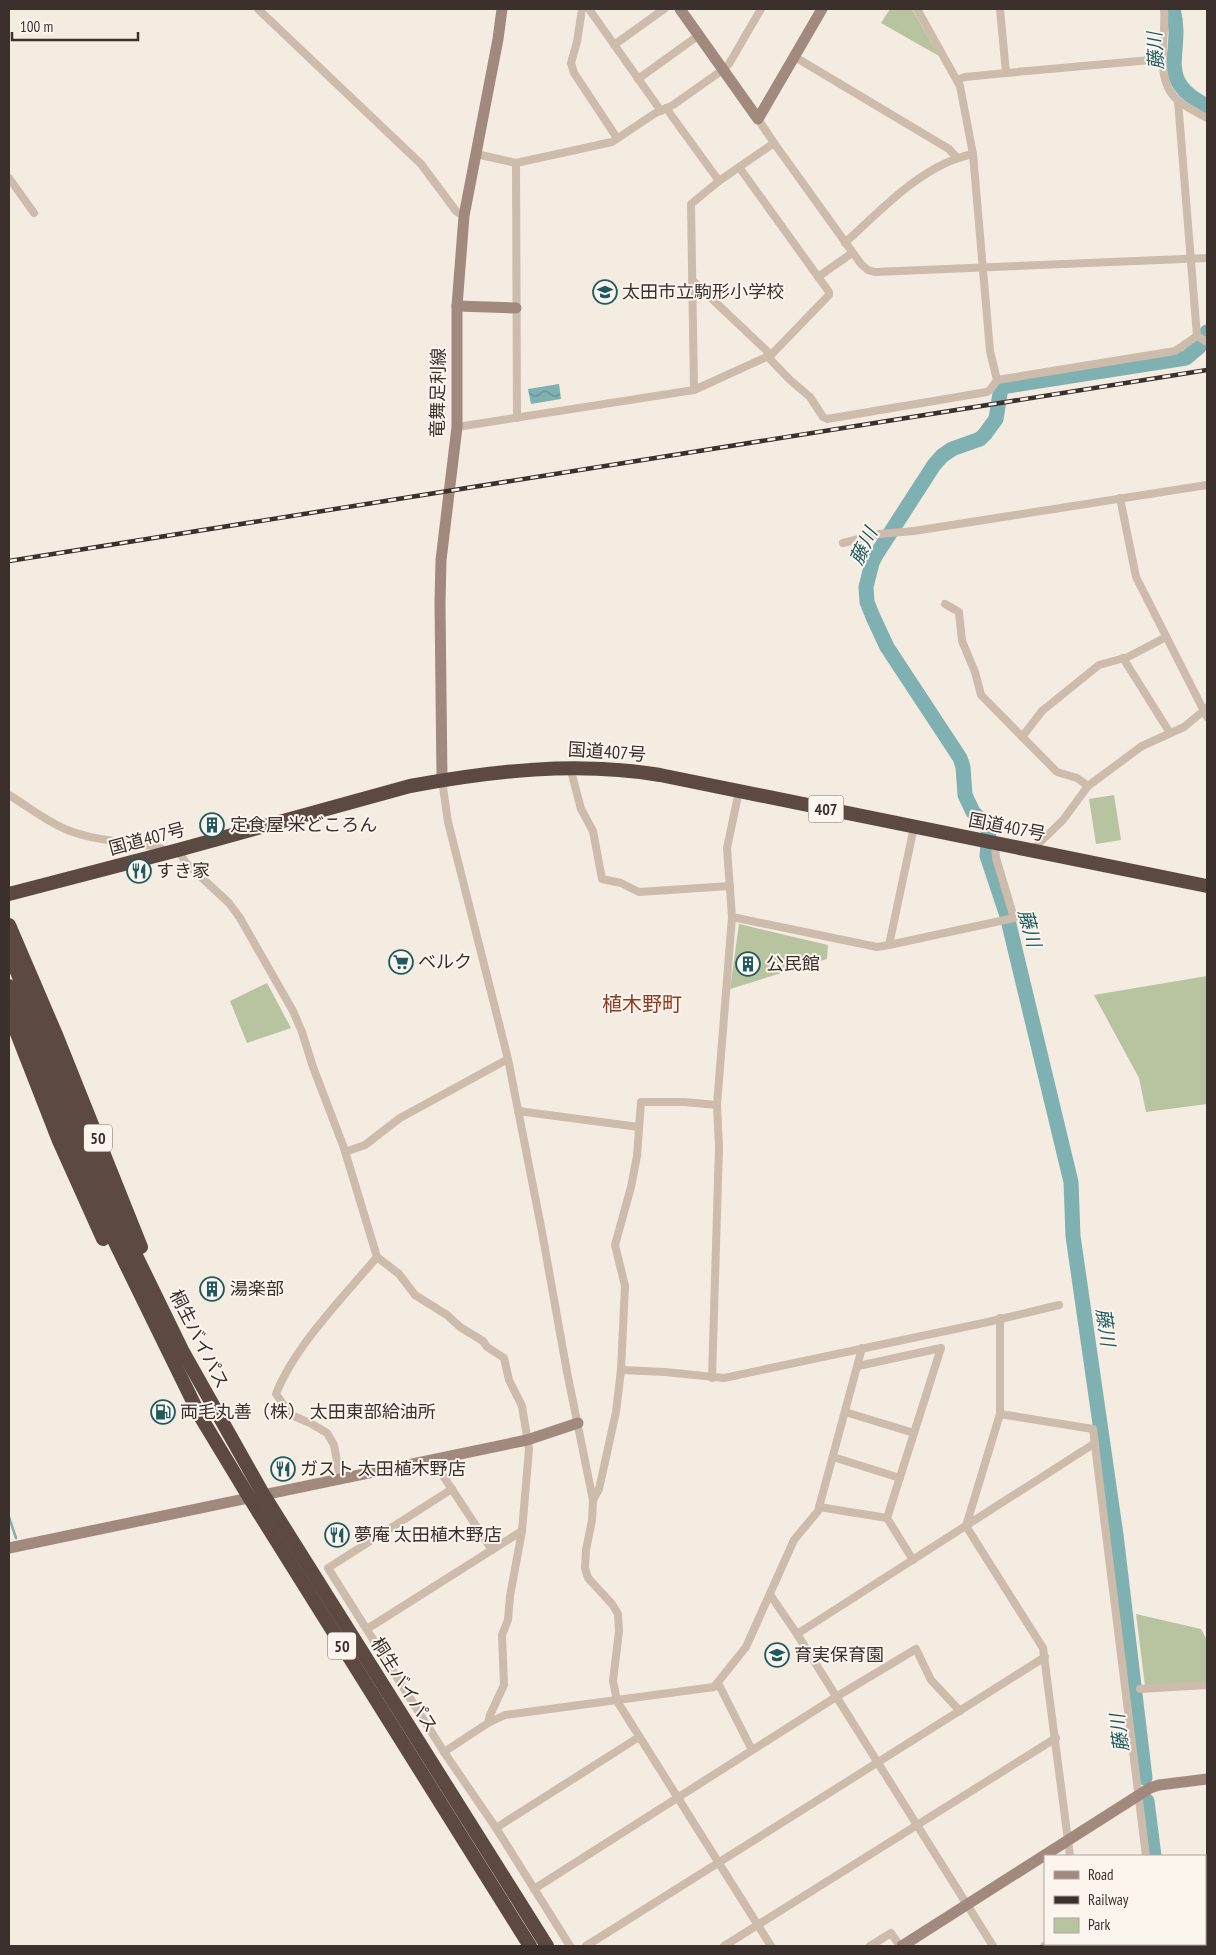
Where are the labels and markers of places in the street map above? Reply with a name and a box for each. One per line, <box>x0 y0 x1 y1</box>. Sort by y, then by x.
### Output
school or university icon: 太田市立駒形小学校 <box>592 279 618 305</box>
place label: 太田市立駒形小学校 <box>622 280 784 303</box>
building icon: 定食屋 米どころん <box>199 812 225 838</box>
place label: 定食屋 米どころん <box>230 813 377 836</box>
restaurant icon: すき家 <box>126 858 152 884</box>
place label: すき家 <box>156 859 210 882</box>
supermarket icon: ベルク <box>388 949 414 975</box>
place label: ベルク <box>418 950 472 973</box>
building icon: 公民館 <box>735 951 761 977</box>
place label: 公民館 <box>766 952 820 975</box>
building icon: 湯楽部 <box>199 1276 225 1302</box>
place label: 湯楽部 <box>230 1277 284 1300</box>
fuel station icon: 両毛丸善（株） 太田東部給油所 <box>150 1399 176 1425</box>
place label: 両毛丸善（株） 太田東部給油所 <box>180 1400 436 1423</box>
restaurant icon: ガスト 太田植木野店 <box>270 1456 296 1482</box>
place label: ガスト 太田植木野店 <box>300 1457 466 1480</box>
restaurant icon: 夢庵 太田植木野店 <box>324 1522 350 1548</box>
place label: 夢庵 太田植木野店 <box>354 1523 502 1546</box>
school or university icon: 育実保育園 <box>764 1642 790 1668</box>
place label: 育実保育園 <box>794 1643 884 1666</box>

